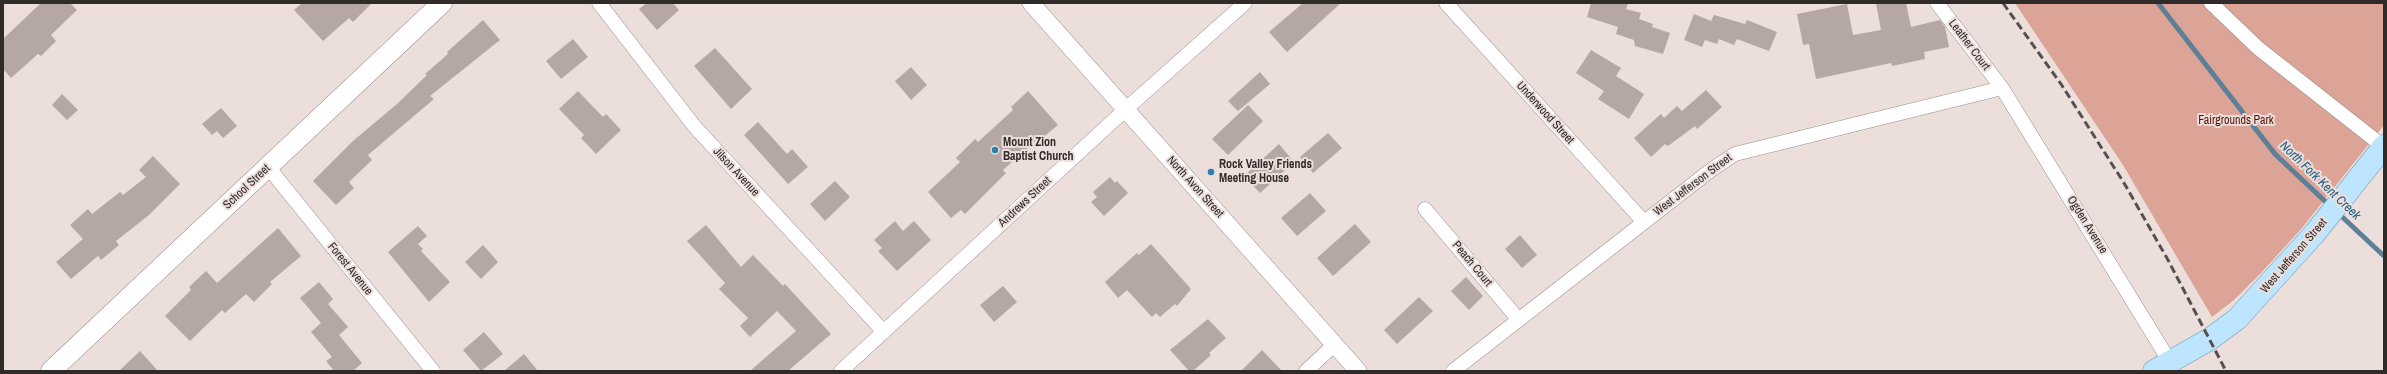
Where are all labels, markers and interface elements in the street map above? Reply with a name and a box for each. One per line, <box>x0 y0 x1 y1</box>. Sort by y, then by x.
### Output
street label: Leather Court <box>1945 17 1993 73</box>
street label: Underwood Street <box>1513 79 1577 147</box>
park label: Fairgrounds Park <box>2198 114 2274 128</box>
place label: Mount Zion Baptist Church <box>1003 136 1074 164</box>
water label: North Fork Kent Creek <box>2276 138 2364 224</box>
street label: Jilson Avenue <box>710 145 762 199</box>
marker: Mount Zion Baptist Church <box>990 145 1000 155</box>
street label: West Jefferson Street <box>1651 151 1735 219</box>
street label: North Avon Street <box>1164 153 1226 221</box>
place label: Rock Valley Friends Meeting House <box>1219 158 1312 186</box>
street label: School Street <box>220 162 274 212</box>
marker: Rock Valley Friends Meeting House <box>1206 167 1216 177</box>
street label: Andrews Street <box>995 174 1055 230</box>
street label: Ogden Avenue <box>2064 193 2110 257</box>
street label: West Jefferson Street <box>2258 216 2330 296</box>
street label: Peach Court <box>1449 238 1495 290</box>
street label: Forest Avenue <box>324 240 376 298</box>

